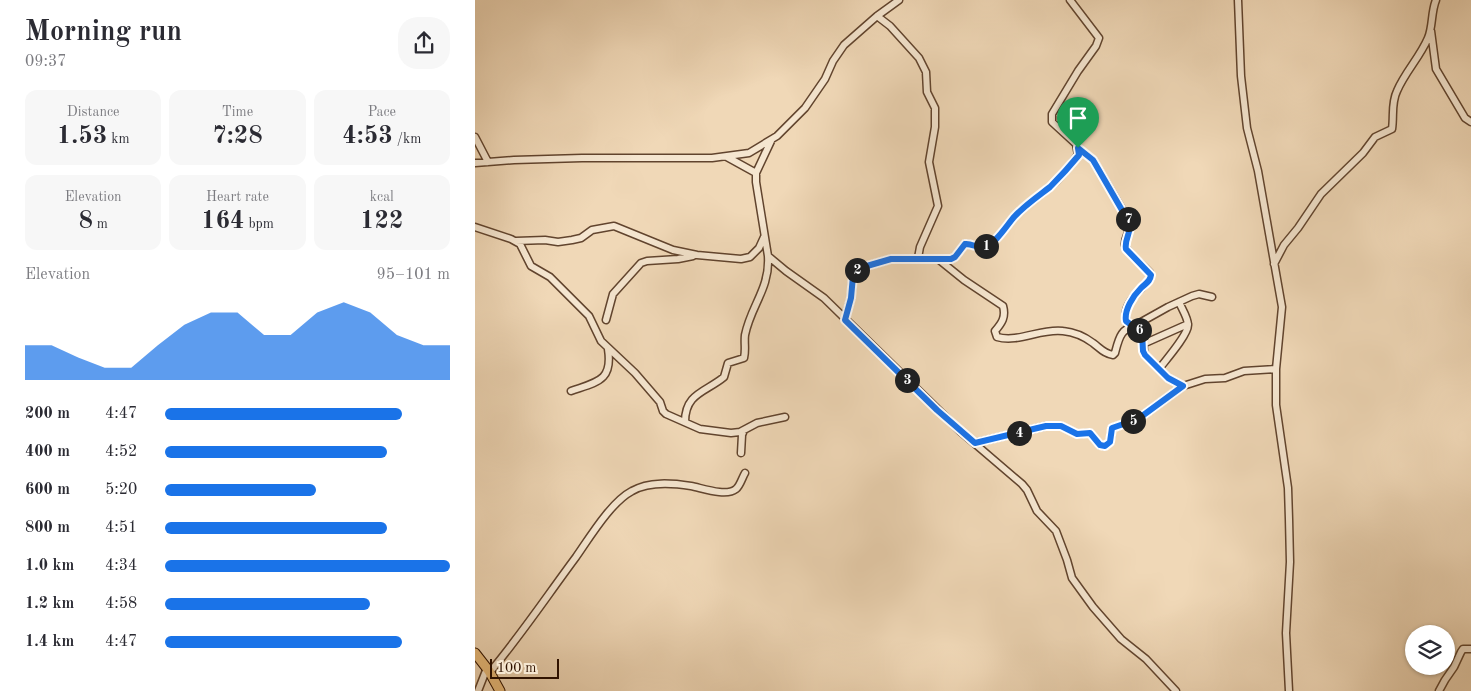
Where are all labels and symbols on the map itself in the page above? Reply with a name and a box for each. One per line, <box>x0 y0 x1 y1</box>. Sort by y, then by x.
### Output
pin <box>1057 97 1099 148</box>
pin: 7 <box>1115 206 1141 232</box>
pin: 1 <box>973 234 999 258</box>
pin: 2 <box>845 258 869 282</box>
pin: 6 <box>1127 318 1151 342</box>
pin: 3 <box>895 368 919 392</box>
pin: 5 <box>1121 408 1145 434</box>
pin: 4 <box>1007 420 1031 446</box>
scale bar <box>490 656 559 679</box>

